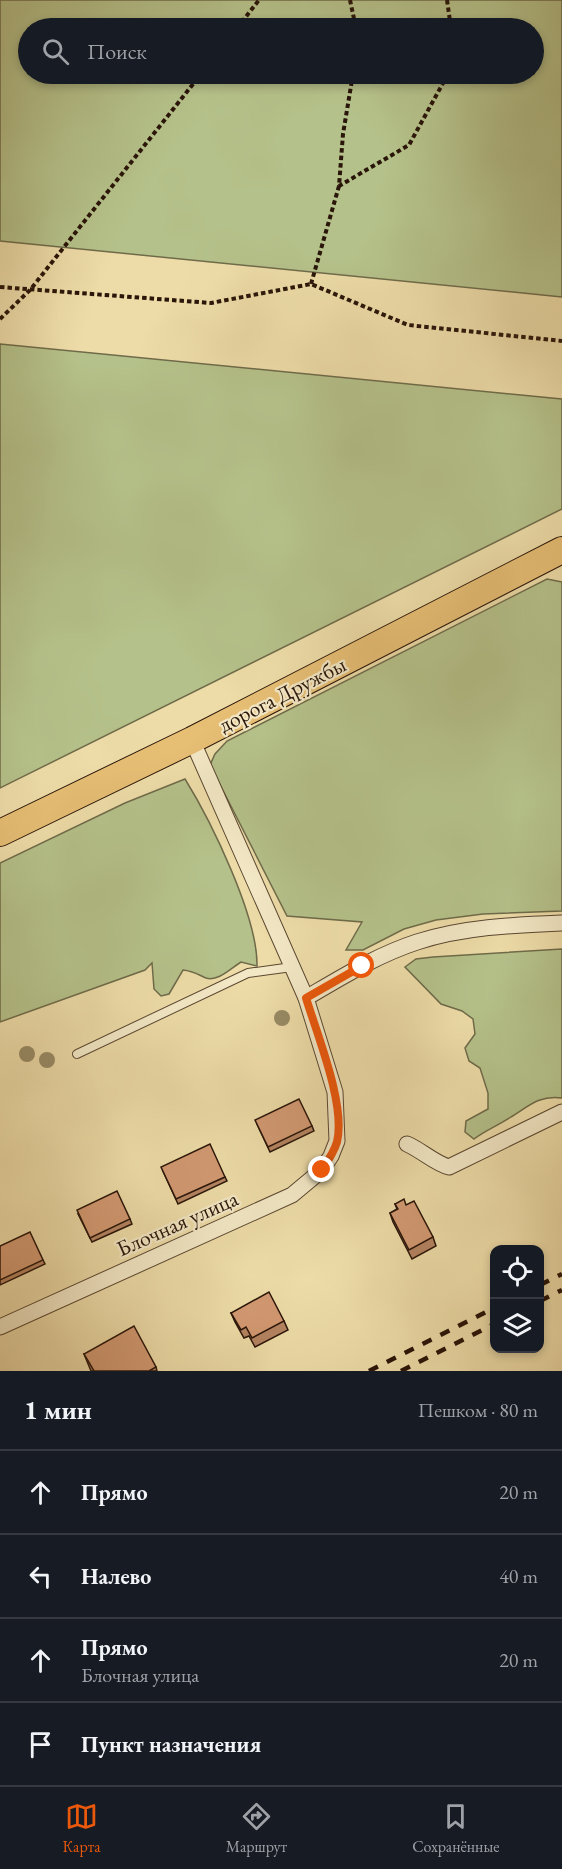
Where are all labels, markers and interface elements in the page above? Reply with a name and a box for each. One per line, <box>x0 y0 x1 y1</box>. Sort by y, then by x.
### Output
search box <box>18 18 544 84</box>
icon: search <box>39 35 72 68</box>
text: Поиск <box>87 37 147 66</box>
street label: дорога Дружбы <box>214 650 351 739</box>
route start <box>348 952 374 978</box>
route end <box>308 1156 334 1182</box>
street label: Блочная улица <box>112 1184 243 1263</box>
map controls <box>490 1245 544 1353</box>
button: locate <box>490 1245 544 1299</box>
button: layers <box>490 1299 544 1353</box>
text: 1 мин <box>24 1393 92 1427</box>
text: Пешком · 80 m <box>418 1397 538 1423</box>
icon: ahead <box>24 1476 57 1509</box>
text: Прямо <box>81 1478 148 1507</box>
text: 20 m <box>499 1479 538 1505</box>
icon: left <box>24 1560 57 1593</box>
text: Налево <box>81 1562 151 1591</box>
text: 40 m <box>499 1563 538 1589</box>
text: Прямо <box>81 1633 148 1662</box>
icon: ahead <box>24 1644 57 1677</box>
text: 20 m <box>499 1647 538 1673</box>
text: Блочная улица <box>81 1662 199 1688</box>
icon: arrive <box>24 1728 57 1761</box>
text: Пункт назначения <box>81 1730 261 1759</box>
tab: Карта <box>63 1800 101 1857</box>
tab: Маршрут <box>226 1800 287 1857</box>
tab: Сохранённые <box>412 1800 499 1857</box>

